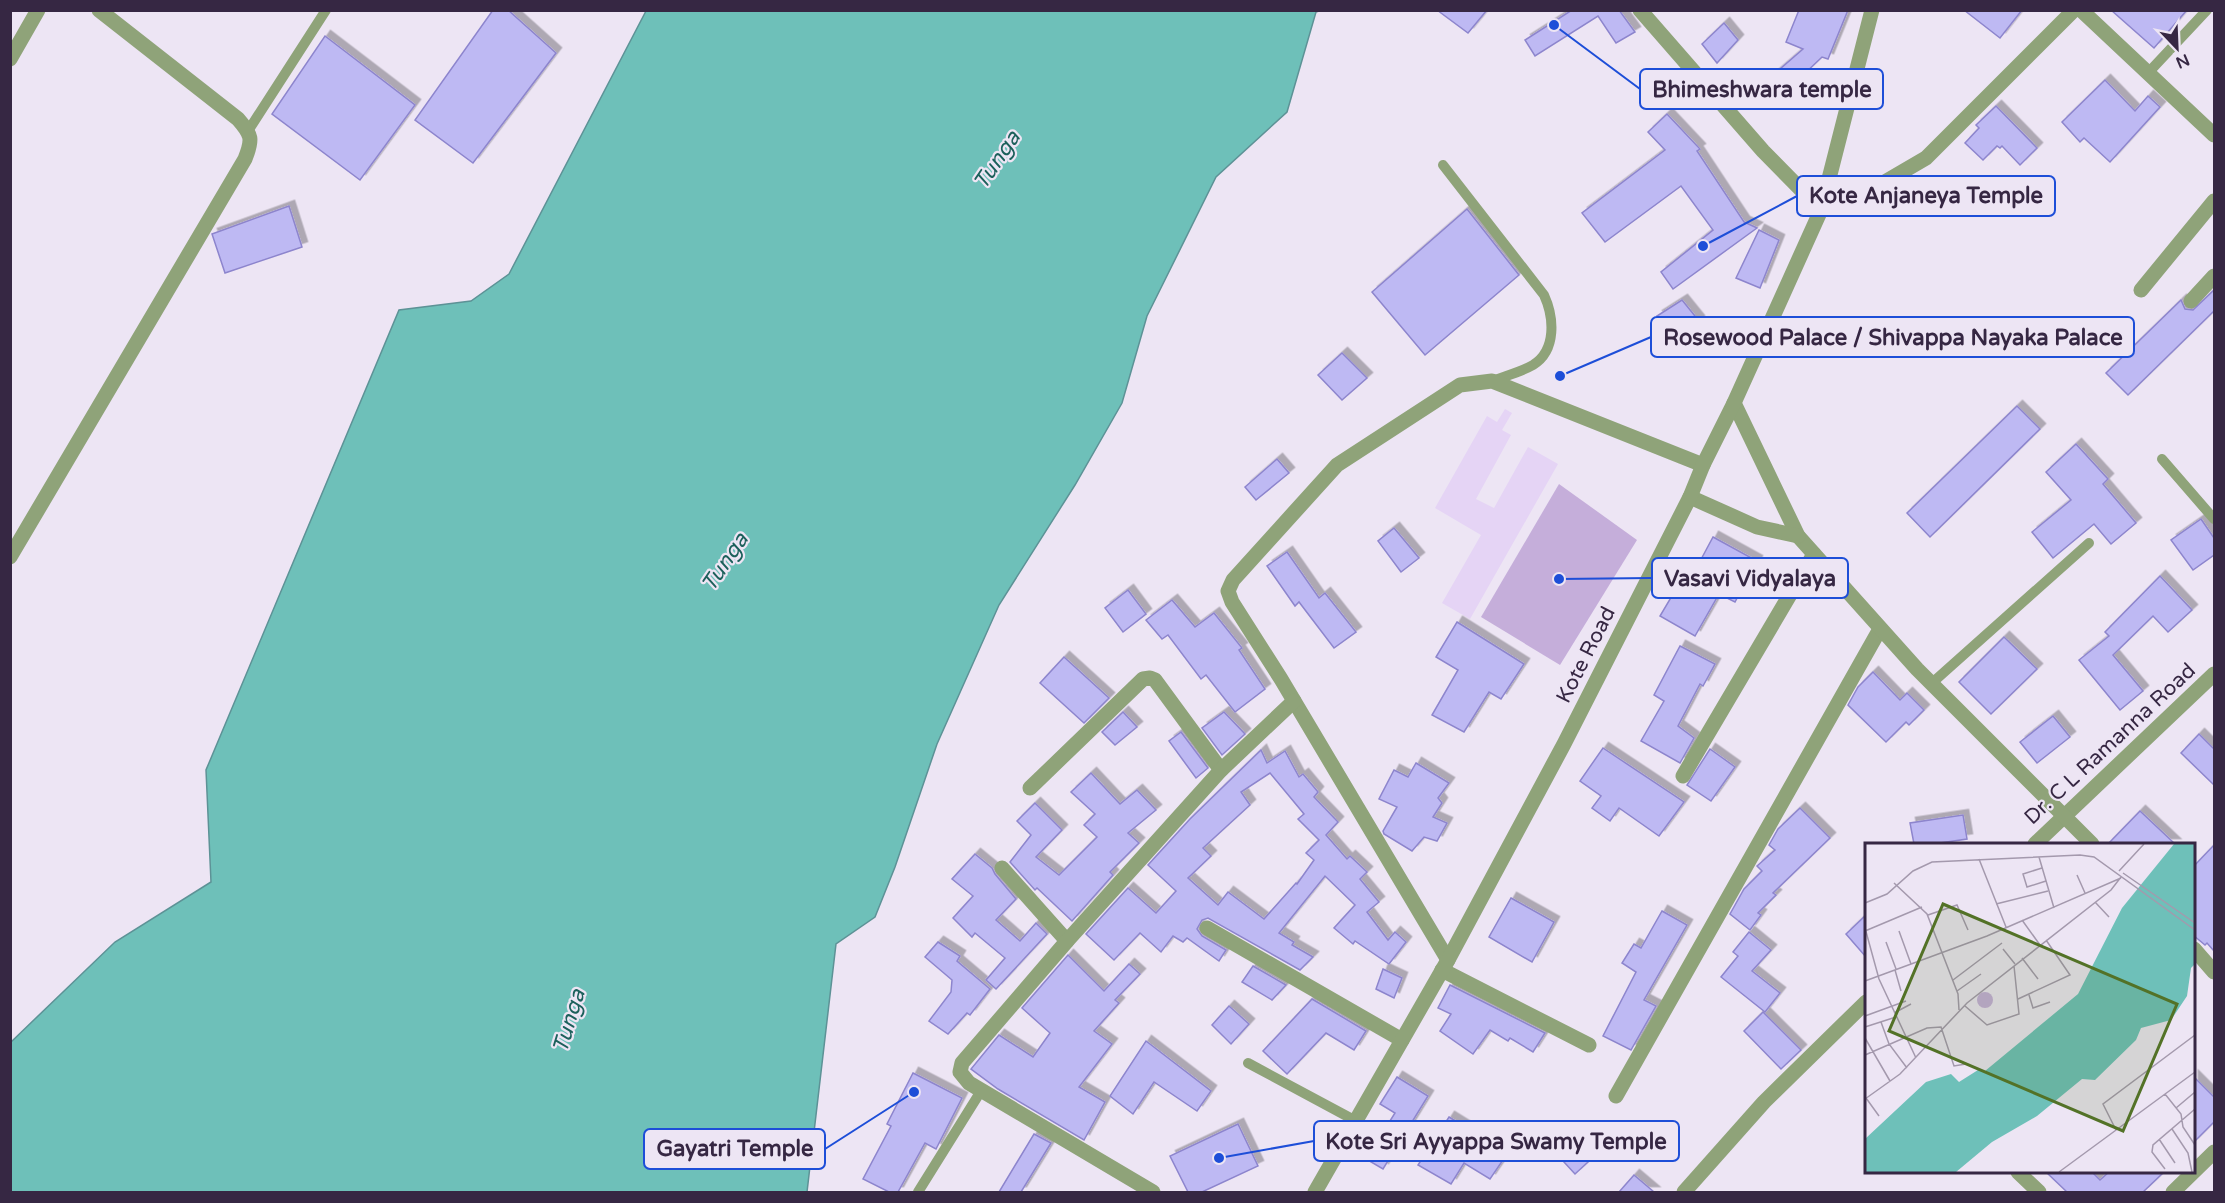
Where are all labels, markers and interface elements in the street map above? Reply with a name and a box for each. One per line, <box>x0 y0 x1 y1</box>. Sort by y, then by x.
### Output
north arrow <box>2147 18 2207 78</box>
text: N <box>2173 49 2192 73</box>
callout: Bhimeshwara temple <box>1640 69 1883 109</box>
text: Bhimeshwara temple <box>1652 77 1872 103</box>
water label: Tunga <box>968 125 1026 194</box>
callout: Kote Anjaneya Temple <box>1797 176 2055 216</box>
text: Kote Anjaneya Temple <box>1809 183 2043 209</box>
callout: Rosewood Palace / Shivappa Nayaka Palace <box>1651 317 2134 357</box>
text: Rosewood Palace / Shivappa Nayaka Palace <box>1663 325 2123 351</box>
water label: Tunga <box>696 527 754 596</box>
callout: Vasavi Vidyalaya <box>1652 558 1848 598</box>
text: Vasavi Vidyalaya <box>1664 566 1836 592</box>
street label: Kote Road <box>1551 603 1621 707</box>
street label: Dr. C L Ramanna Road <box>2019 658 2201 830</box>
inset map <box>1865 843 2195 1173</box>
water label: Tunga <box>547 985 591 1056</box>
callout: Kote Sri Ayyappa Swamy Temple <box>1314 1121 1679 1161</box>
callout: Gayatri Temple <box>644 1129 825 1169</box>
text: Kote Sri Ayyappa Swamy Temple <box>1325 1129 1667 1155</box>
text: Gayatri Temple <box>656 1136 814 1162</box>

